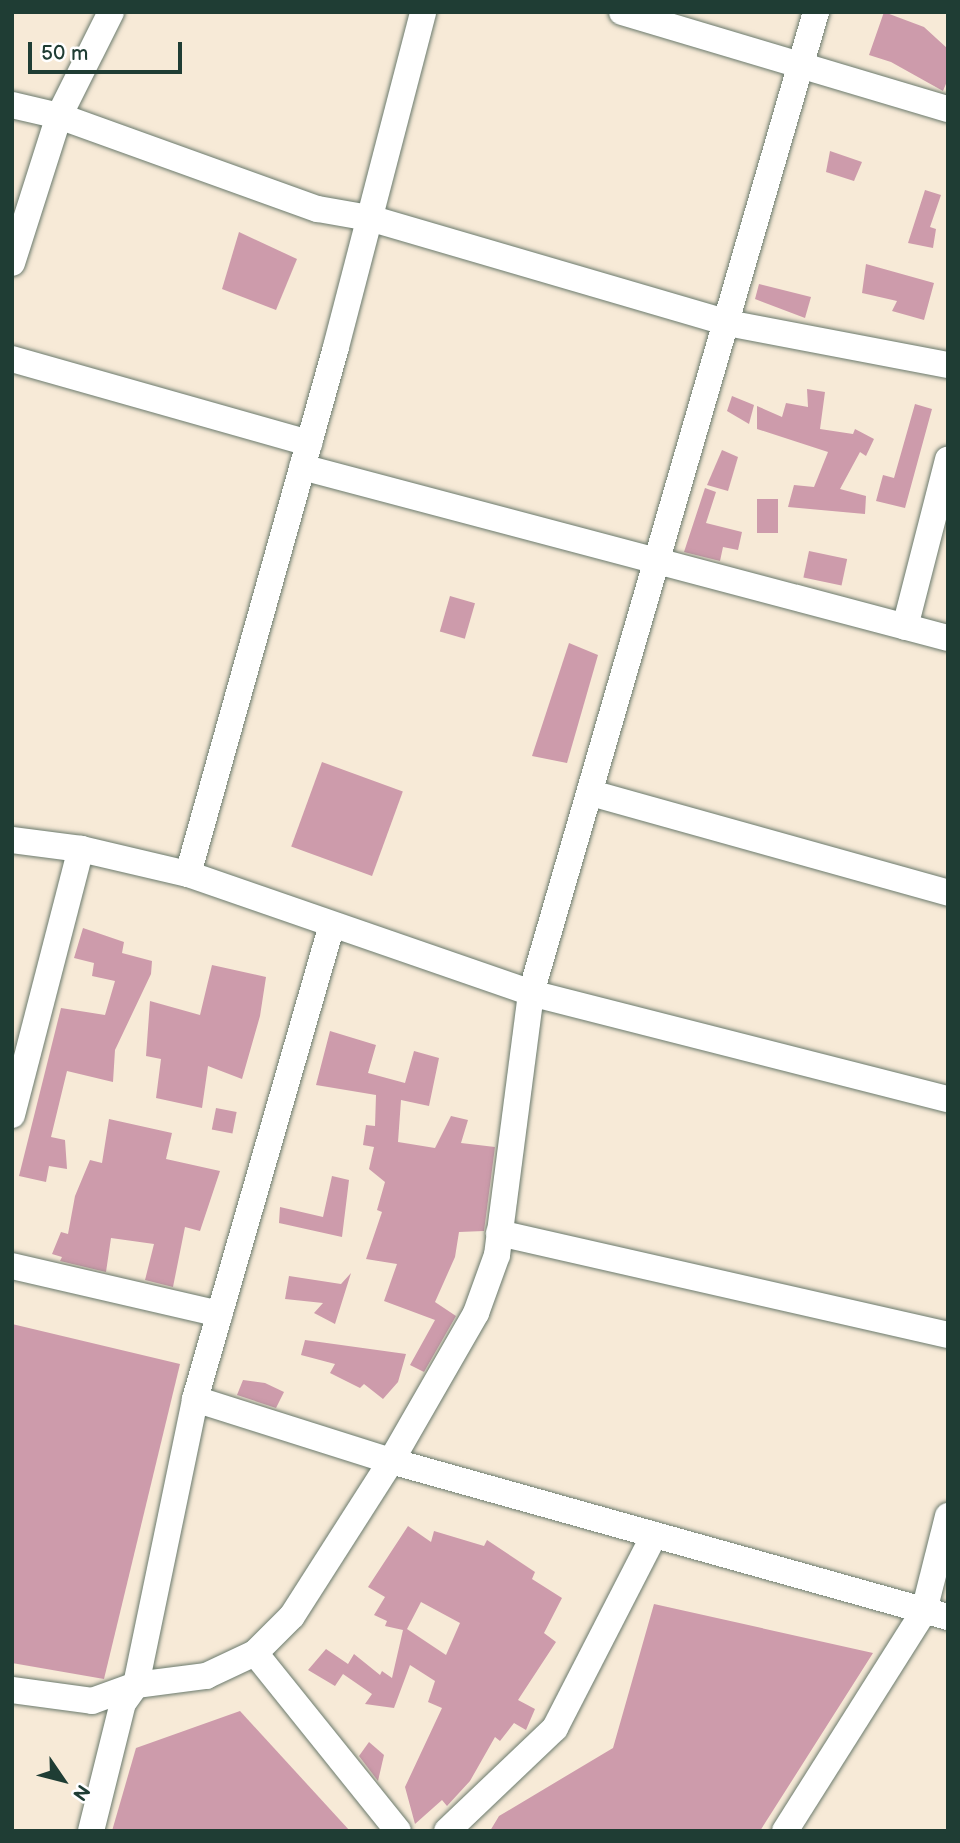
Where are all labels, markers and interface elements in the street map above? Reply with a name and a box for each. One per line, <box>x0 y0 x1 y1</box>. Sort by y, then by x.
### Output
scale bar <box>32 28 186 72</box>
text: 50 m <box>41 41 88 66</box>
north arrow <box>28 1745 98 1815</box>
text: N <box>67 1780 94 1805</box>

